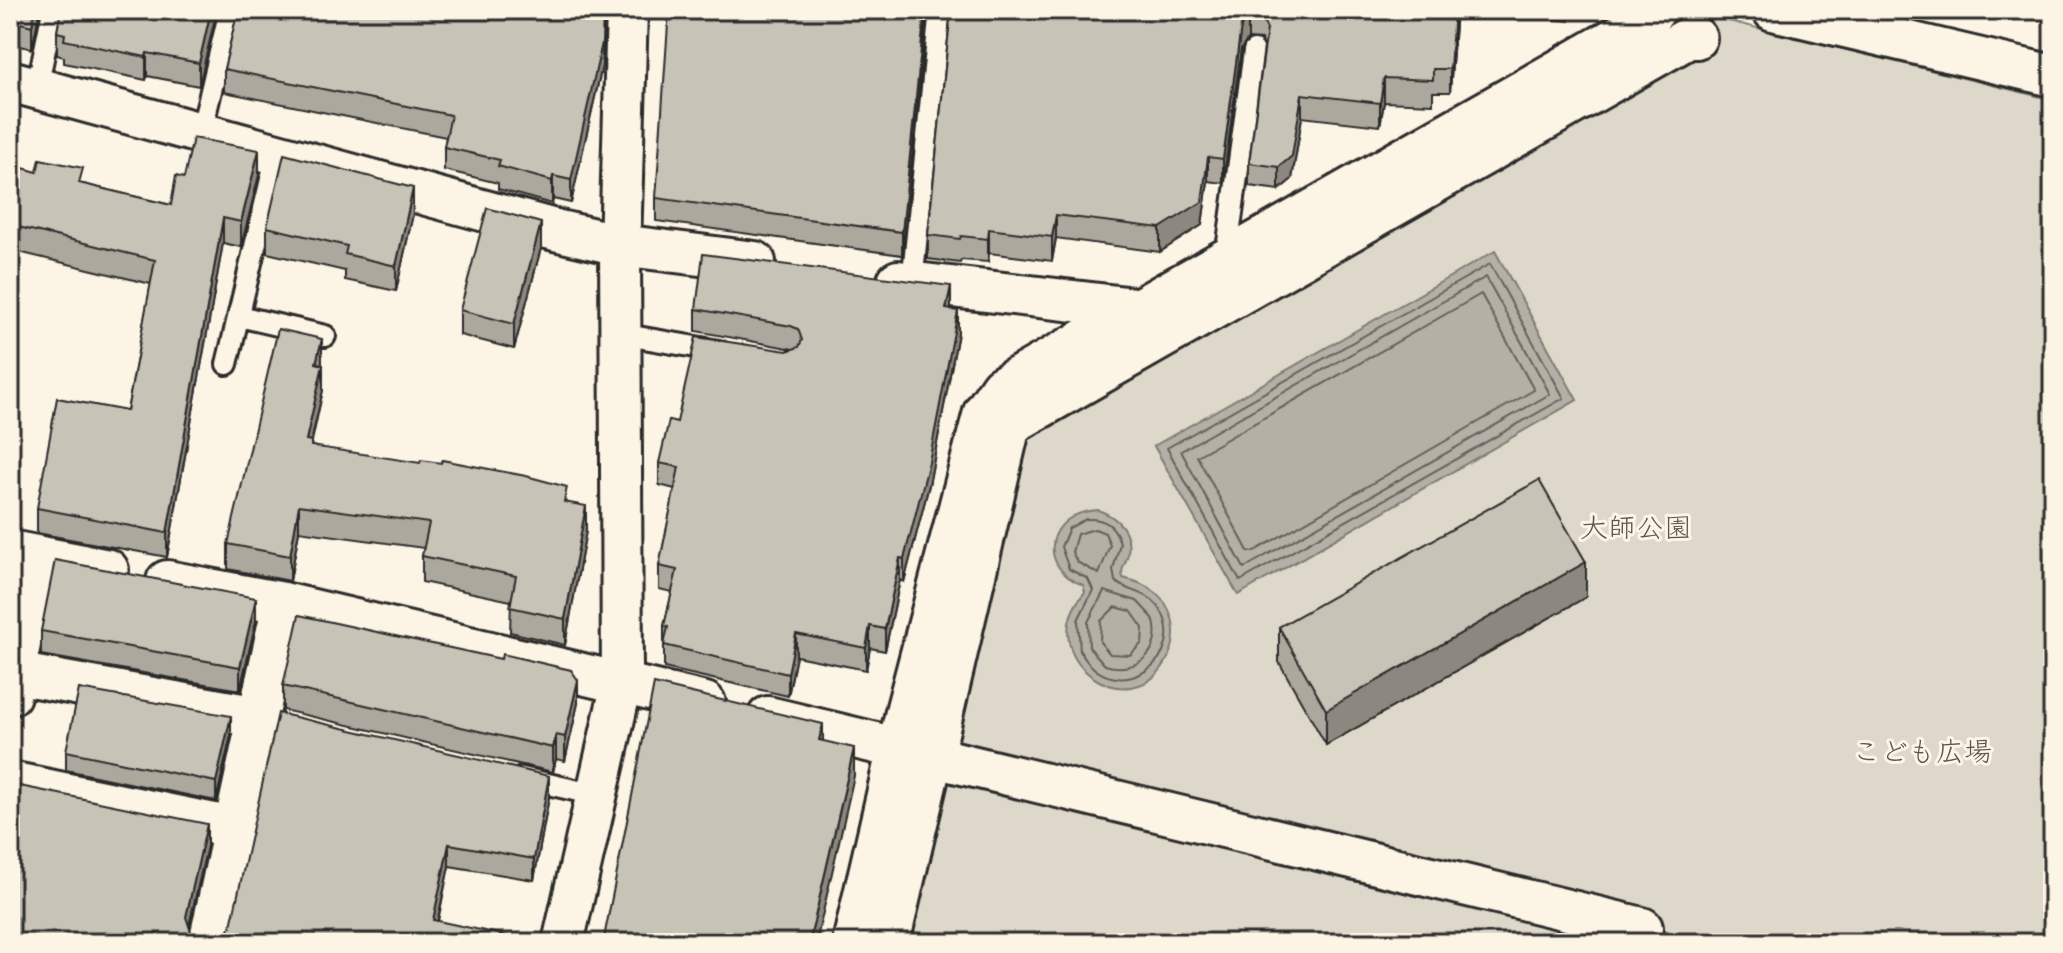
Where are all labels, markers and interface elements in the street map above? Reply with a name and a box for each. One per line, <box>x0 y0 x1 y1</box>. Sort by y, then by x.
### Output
park label: 大師公園 <box>1580 510 1692 545</box>
park label: こども広場 <box>1852 734 1992 769</box>

